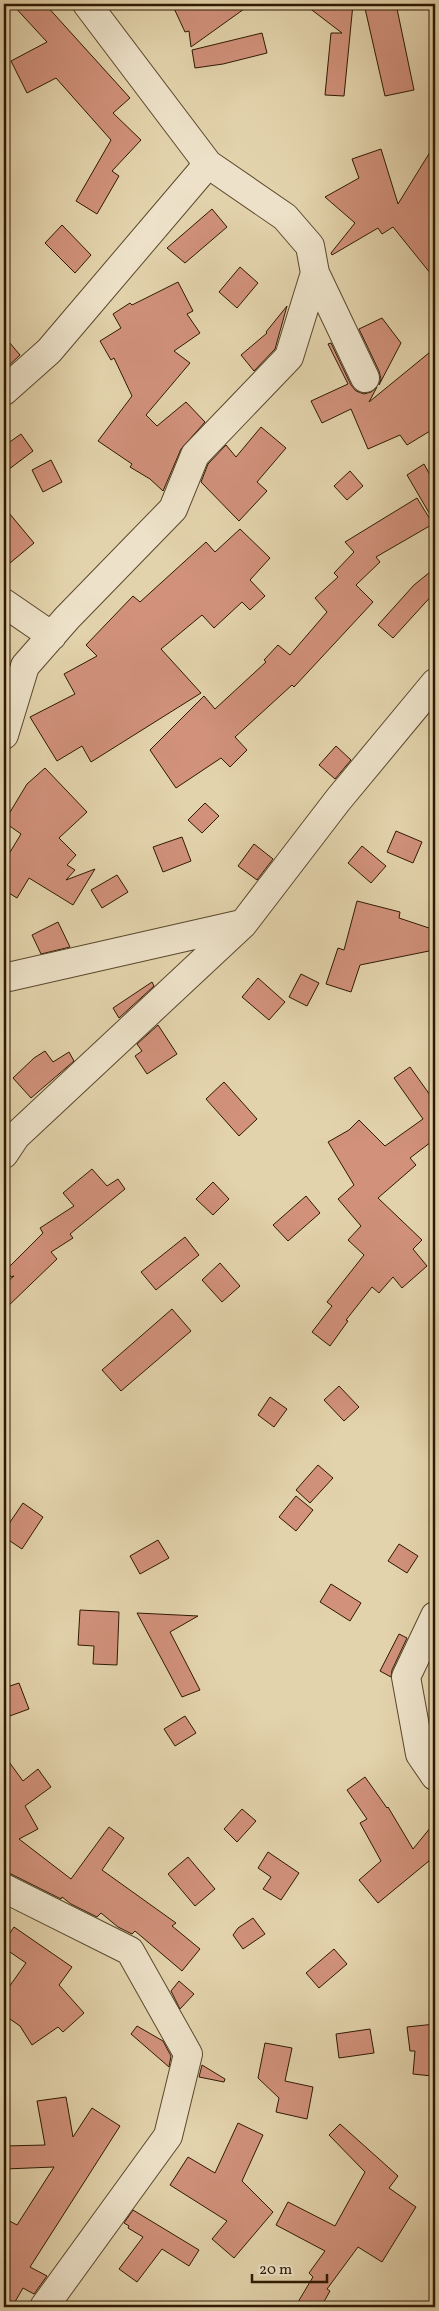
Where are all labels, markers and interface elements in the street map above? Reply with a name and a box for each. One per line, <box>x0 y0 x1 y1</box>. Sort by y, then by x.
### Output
scale bar <box>252 2251 326 2283</box>
text: 20 m <box>259 2260 292 2281</box>

